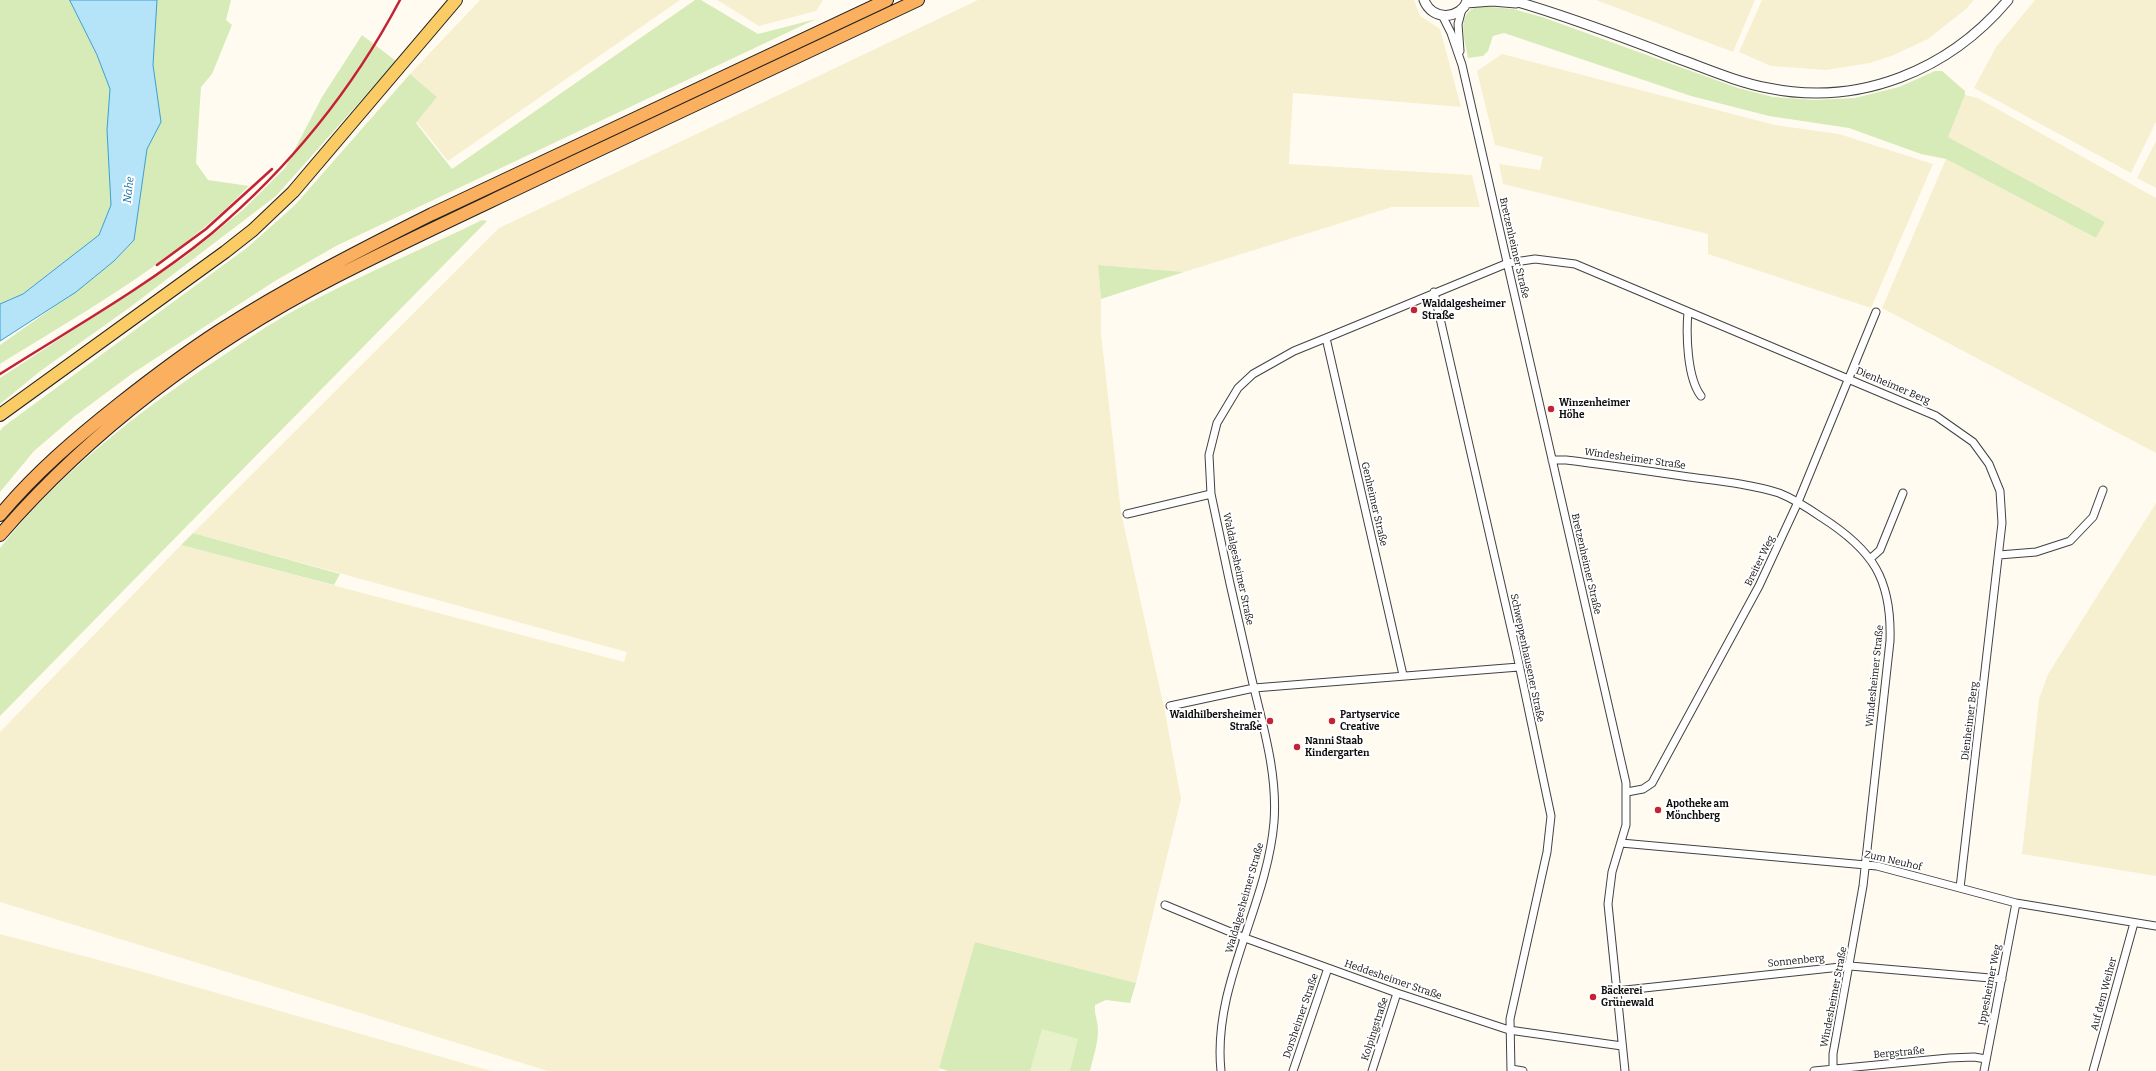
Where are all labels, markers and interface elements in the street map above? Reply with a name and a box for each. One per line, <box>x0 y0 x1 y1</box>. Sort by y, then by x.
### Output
water label: Nahe <box>121 176 137 204</box>
street label: Bretzenheimer Straße <box>1497 196 1531 300</box>
place label: Waldalgesheimer Straße <box>1422 298 1506 322</box>
marker: Waldalgesheimer Straße <box>1409 305 1419 315</box>
street label: Dienheimer Berg <box>1854 365 1932 407</box>
place label: Winzenheimer Höhe <box>1559 397 1630 420</box>
marker: Winzenheimer Höhe <box>1546 404 1556 414</box>
street label: Windesheimer Straße <box>1584 446 1686 472</box>
street label: Genheimer Straße <box>1358 461 1390 547</box>
street label: Waldalgesheimer Straße <box>1220 512 1256 626</box>
street label: Bretzenheimer Straße <box>1569 512 1603 616</box>
street label: Breiter Weg <box>1743 534 1777 588</box>
street label: Schweppenhausener Straße <box>1508 593 1546 723</box>
street label: Windesheimer Straße <box>1864 624 1886 728</box>
street label: Dienheimer Berg <box>1959 681 1981 761</box>
place label: Waldhilbersheimer Straße <box>1169 709 1262 732</box>
place label: Partyservice Creative <box>1340 709 1400 732</box>
marker: Waldhilbersheimer Straße <box>1265 716 1275 726</box>
marker: Partyservice Creative <box>1327 716 1337 726</box>
place label: Nanni Staab Kindergarten <box>1305 735 1369 758</box>
marker: Nanni Staab Kindergarten <box>1292 742 1302 752</box>
place label: Apotheke am Mönchberg <box>1666 798 1729 822</box>
marker: Apotheke am Mönchberg <box>1653 805 1663 815</box>
street label: Waldalgesheimer Straße <box>1223 841 1267 955</box>
street label: Zum Neuhof <box>1863 849 1923 873</box>
street label: Ippesheimer Weg <box>1976 943 2004 1027</box>
street label: Windesheimer Straße <box>1818 946 1850 1048</box>
street label: Sonnenberg <box>1767 952 1825 970</box>
street label: Auf dem Weiher <box>2088 956 2120 1032</box>
street label: Heddesheimer Straße <box>1343 958 1443 1002</box>
street label: Dorsheimer Straße <box>1281 972 1321 1060</box>
place label: Bäckerei Grünewald <box>1601 985 1654 1008</box>
marker: Bäckerei Grünewald <box>1588 992 1598 1002</box>
street label: Kolpingstraße <box>1359 996 1391 1062</box>
street label: Bergstraße <box>1873 1045 1925 1061</box>

